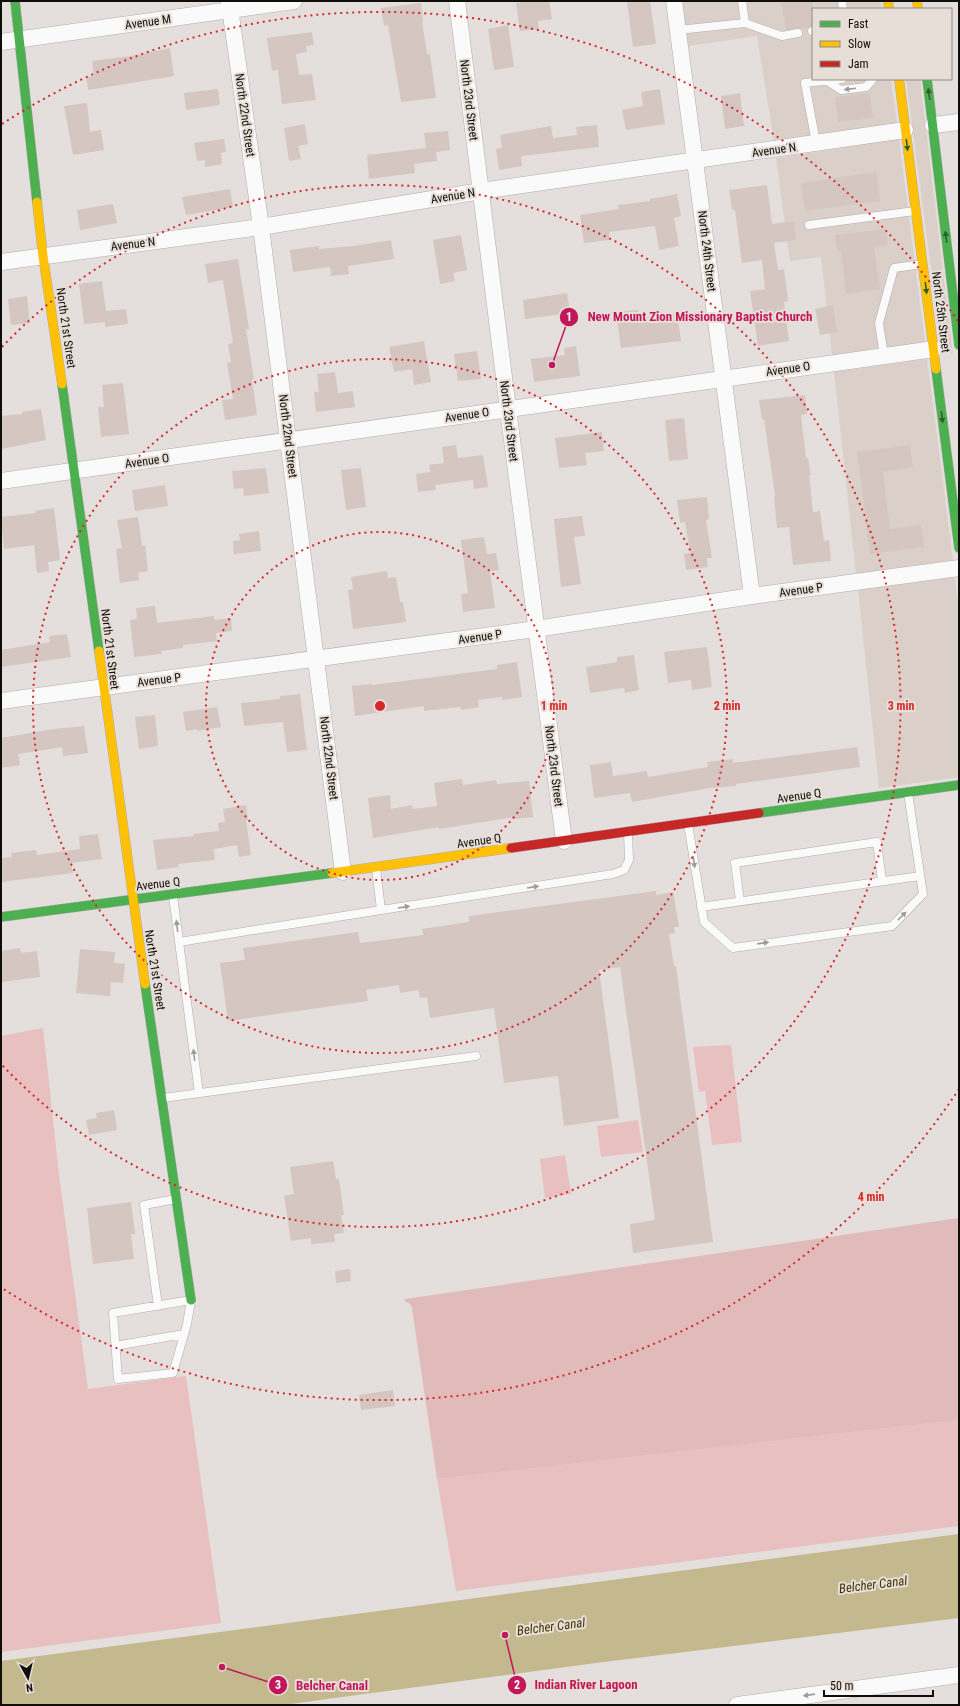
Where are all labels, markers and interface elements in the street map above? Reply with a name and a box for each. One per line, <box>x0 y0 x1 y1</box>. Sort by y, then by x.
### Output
legend <box>812 8 952 80</box>
street label: Avenue M <box>124 12 172 32</box>
text: Fast <box>848 17 869 31</box>
text: Slow <box>848 37 871 51</box>
text: Jam <box>848 57 869 71</box>
street label: North 23rd Street <box>457 59 481 142</box>
street label: North 22nd Street <box>232 72 258 158</box>
one-way arrow <box>844 86 857 92</box>
one-way arrow <box>926 88 932 100</box>
one-way arrow <box>904 139 910 151</box>
street label: Avenue N <box>751 140 797 160</box>
street label: Avenue N <box>430 186 476 206</box>
street label: North 24th Street <box>695 210 719 293</box>
one-way arrow <box>943 231 950 243</box>
street label: Avenue N <box>110 234 156 254</box>
street label: North 25th Street <box>929 271 953 354</box>
one-way arrow <box>923 282 929 294</box>
street label: North 21st Street <box>53 287 79 370</box>
callout: New Mount Zion Missionary Baptist Church <box>559 304 820 329</box>
text: New Mount Zion Missionary Baptist Church <box>588 309 812 324</box>
text: 1 <box>566 310 572 324</box>
street label: Avenue O <box>765 359 811 379</box>
street label: North 23rd Street <box>497 380 521 463</box>
street label: North 22nd Street <box>276 393 300 479</box>
street label: Avenue O <box>444 405 490 425</box>
one-way arrow <box>939 411 946 423</box>
street label: Avenue O <box>124 451 170 471</box>
street label: Avenue P <box>778 580 824 600</box>
street label: North 21st Street <box>98 608 122 691</box>
street label: Avenue P <box>457 627 503 647</box>
street label: Avenue P <box>136 670 182 690</box>
centre of rings <box>373 699 387 713</box>
text: 1 min <box>541 699 567 713</box>
text: 2 min <box>714 699 740 713</box>
text: 3 min <box>888 699 914 713</box>
street label: North 22nd Street <box>317 715 341 801</box>
street label: North 23rd Street <box>542 725 566 808</box>
street label: Avenue Q <box>776 786 822 806</box>
street label: Avenue Q <box>456 831 502 851</box>
one-way arrow <box>691 856 697 868</box>
street label: Avenue Q <box>135 874 181 894</box>
one-way arrow <box>527 884 539 890</box>
one-way arrow <box>398 904 411 910</box>
one-way arrow <box>897 911 907 921</box>
one-way arrow <box>174 920 180 932</box>
street label: North 21st Street <box>142 929 168 1012</box>
one-way arrow <box>757 940 769 946</box>
one-way arrow <box>190 1048 197 1061</box>
text: 4 min <box>858 1190 884 1204</box>
water label: Belcher Canal <box>838 1573 909 1596</box>
water label: Belcher Canal <box>516 1615 587 1638</box>
north arrow <box>8 1658 48 1698</box>
callout: Indian River Lagoon <box>507 1672 646 1697</box>
scale bar <box>824 1672 933 1698</box>
callout: Belcher Canal <box>268 1673 376 1698</box>
text: Indian River Lagoon <box>534 1677 638 1692</box>
text: 3 <box>275 1678 281 1692</box>
text: Belcher Canal <box>296 1678 368 1693</box>
text: 2 <box>514 1678 520 1692</box>
text: 50 m <box>830 1679 854 1693</box>
text: N <box>25 1681 34 1694</box>
one-way arrow <box>803 1692 815 1698</box>

